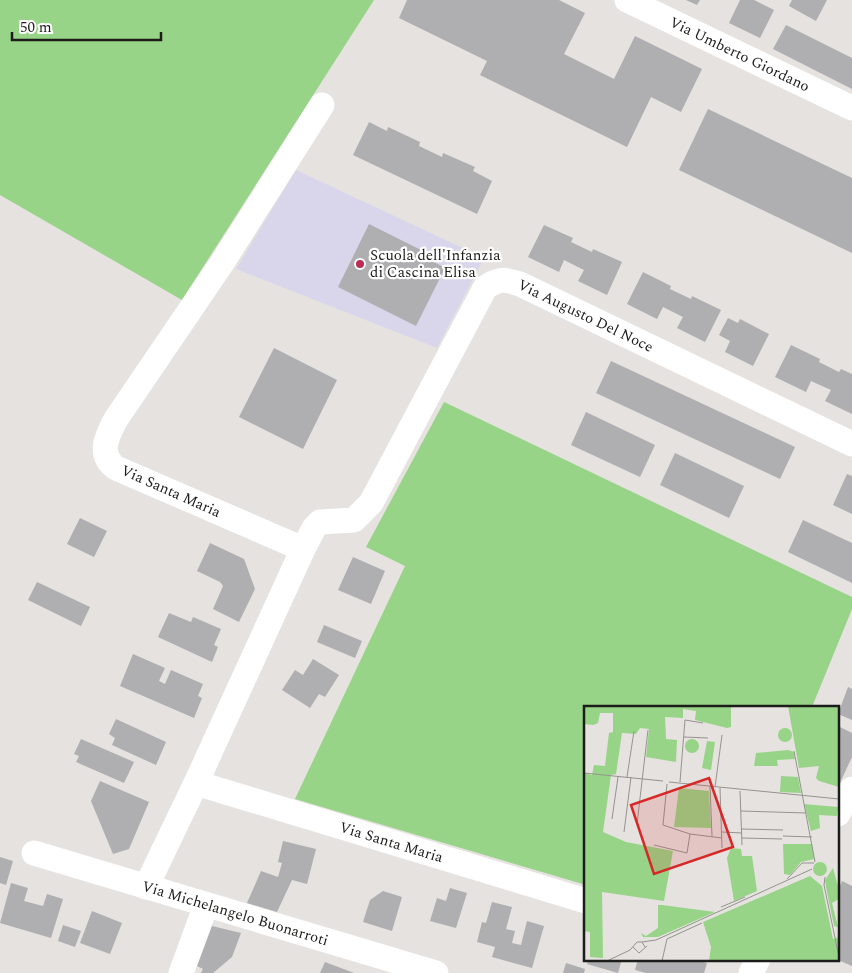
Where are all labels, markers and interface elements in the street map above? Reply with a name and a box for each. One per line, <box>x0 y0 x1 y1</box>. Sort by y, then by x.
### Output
scale bar <box>12 10 161 42</box>
street label: Via Umberto Giordano <box>665 11 814 98</box>
text: 50 m <box>20 16 52 39</box>
place label: Scuola dell'Infanzia di Cascina Elisa <box>370 244 501 284</box>
marker: Scuola dell'Infanzia di Cascina Elisa <box>354 258 366 270</box>
street label: Via Augusto Del Noce <box>514 274 657 359</box>
street label: Via Santa Maria <box>117 459 225 524</box>
inset map <box>584 706 840 960</box>
street label: Via Santa Maria <box>336 816 446 869</box>
street label: Via Michelangelo Buonarroti <box>139 875 331 952</box>

